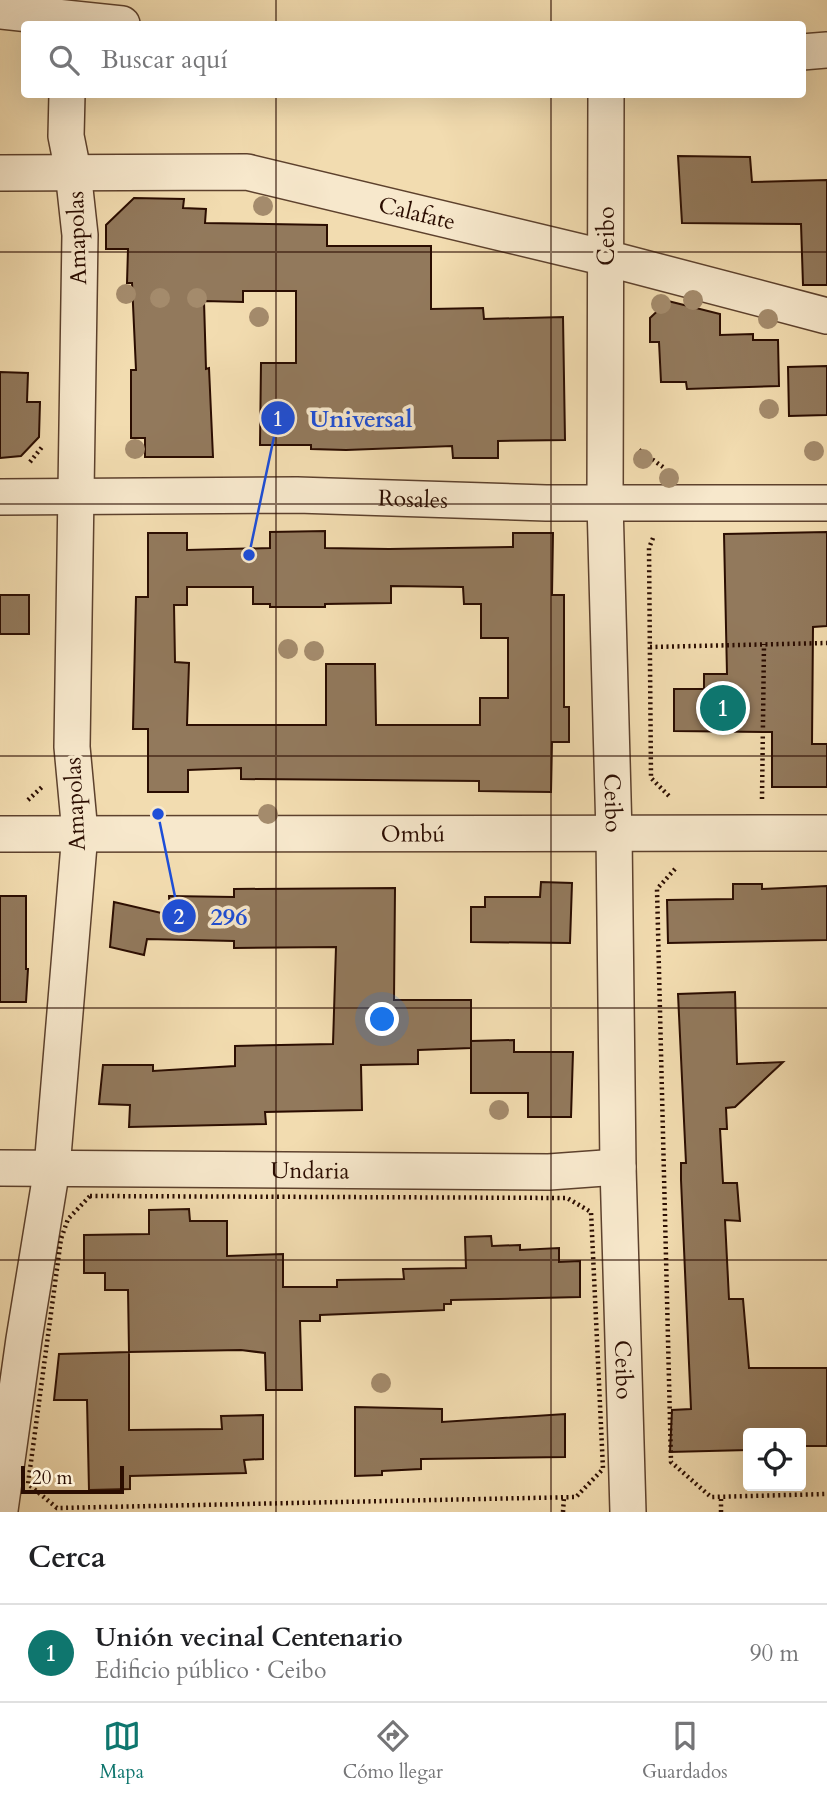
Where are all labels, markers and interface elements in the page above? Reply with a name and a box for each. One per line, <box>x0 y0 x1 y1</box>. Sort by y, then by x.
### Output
search box <box>21 21 806 98</box>
icon: search <box>45 41 83 79</box>
text: Buscar aquí <box>101 42 228 77</box>
street label: Calafate <box>376 189 459 237</box>
street label: Amapolas <box>60 191 94 285</box>
street label: Ceibo <box>591 206 622 266</box>
callout: Universal <box>261 396 426 441</box>
text: Universal <box>310 403 412 436</box>
text: 1 <box>273 405 283 434</box>
street label: Rosales <box>377 482 448 515</box>
pin: 1 <box>700 682 746 734</box>
street label: Amapolas <box>57 756 93 852</box>
street label: Ceibo <box>597 773 629 833</box>
street label: Ombú <box>381 818 445 849</box>
callout: 296 <box>162 894 262 939</box>
text: 296 <box>211 901 247 934</box>
text: 2 <box>174 903 185 932</box>
your location <box>365 1002 399 1036</box>
street label: Undaria <box>270 1154 350 1186</box>
street label: Ceibo <box>608 1340 640 1400</box>
map controls <box>743 1428 806 1491</box>
button: locate <box>743 1428 806 1491</box>
scale bar <box>21 1463 124 1495</box>
text: 20 m <box>32 1465 73 1491</box>
text: Cerca <box>28 1537 106 1578</box>
text: Unión vecinal Centenario <box>95 1620 403 1655</box>
text: 1 <box>45 1638 57 1669</box>
text: 90 m <box>750 1638 799 1669</box>
text: Edificio público · Ceibo <box>95 1655 326 1686</box>
tab: Mapa <box>99 1717 144 1785</box>
tab: Cómo llegar <box>343 1717 443 1785</box>
tab: Guardados <box>642 1717 728 1785</box>

